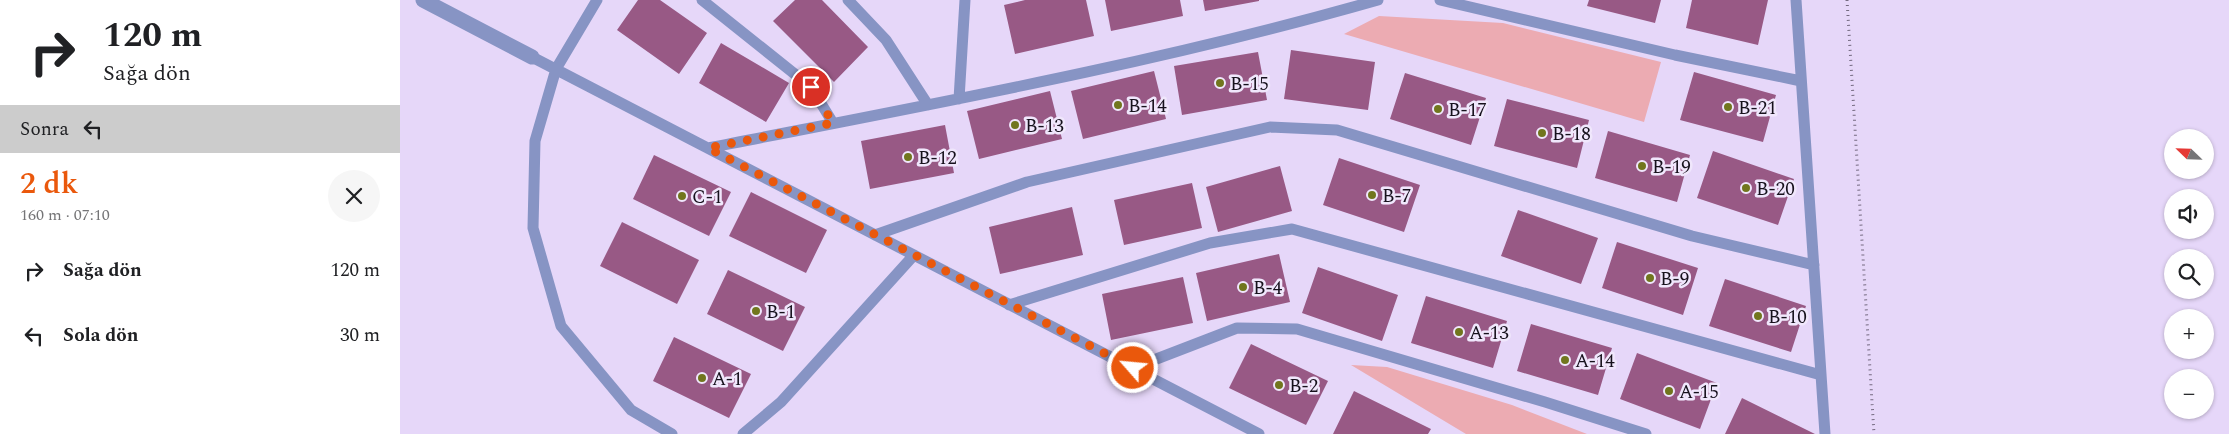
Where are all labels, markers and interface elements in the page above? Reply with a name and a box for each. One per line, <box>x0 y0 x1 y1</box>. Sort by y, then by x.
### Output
text: 120 m <box>103 9 202 62</box>
icon: right <box>20 20 85 85</box>
text: Sağa dön <box>103 57 191 90</box>
pin <box>790 66 832 108</box>
place label: B-15 <box>1230 70 1269 99</box>
icon: arrive <box>797 73 825 101</box>
marker: B-15 <box>1214 77 1226 89</box>
place label: B-14 <box>1128 92 1167 121</box>
place label: B-21 <box>1738 94 1777 123</box>
place label: B-17 <box>1448 96 1487 125</box>
marker: B-14 <box>1112 99 1124 111</box>
marker: B-21 <box>1722 101 1734 113</box>
marker: B-17 <box>1432 103 1444 115</box>
place label: B-13 <box>1025 112 1064 141</box>
text: Sonra <box>20 115 69 144</box>
icon: left <box>79 115 107 143</box>
marker: B-13 <box>1009 119 1021 131</box>
place label: B-18 <box>1552 120 1591 149</box>
marker: B-18 <box>1536 127 1548 139</box>
north arrow <box>2164 129 2214 179</box>
map controls <box>2164 129 2214 419</box>
place label: B-12 <box>918 144 957 173</box>
marker: B-12 <box>902 151 914 163</box>
place label: B-19 <box>1652 153 1691 182</box>
marker: B-19 <box>1636 160 1648 172</box>
text: 2 dk <box>20 161 78 207</box>
button: close <box>328 170 380 222</box>
place label: B-20 <box>1756 175 1795 204</box>
place label: B-7 <box>1382 182 1411 211</box>
marker: B-20 <box>1740 182 1752 194</box>
place label: C-1 <box>692 183 722 212</box>
marker: B-7 <box>1366 189 1378 201</box>
button: sound <box>2164 189 2214 239</box>
marker: C-1 <box>676 190 688 202</box>
text: 160 m · 07:10 <box>20 203 110 227</box>
button: search <box>2164 249 2214 299</box>
text: Sağa dön <box>63 256 142 285</box>
text: 120 m <box>330 256 380 285</box>
icon: right <box>20 257 48 285</box>
place label: B-9 <box>1660 265 1689 294</box>
marker: B-9 <box>1644 272 1656 284</box>
place label: B-4 <box>1253 274 1283 303</box>
marker: B-4 <box>1237 281 1249 293</box>
place label: B-1 <box>766 298 795 327</box>
place label: B-10 <box>1768 303 1807 332</box>
marker: B-1 <box>750 305 762 317</box>
button: + <box>2164 309 2214 359</box>
marker: B-10 <box>1752 310 1764 322</box>
place label: A-13 <box>1469 319 1509 348</box>
text: Sola dön <box>63 321 138 350</box>
text: 30 m <box>340 321 380 350</box>
icon: left <box>20 322 48 350</box>
marker: A-13 <box>1453 326 1465 338</box>
position arrow <box>1106 341 1158 393</box>
place label: A-14 <box>1575 347 1615 376</box>
marker: A-14 <box>1559 354 1571 366</box>
place label: A-1 <box>712 365 742 394</box>
button: − <box>2164 369 2214 419</box>
marker: A-1 <box>696 372 708 384</box>
place label: B-2 <box>1289 372 1318 401</box>
place label: A-15 <box>1679 378 1719 407</box>
marker: B-2 <box>1273 379 1285 391</box>
marker: A-15 <box>1663 385 1675 397</box>

